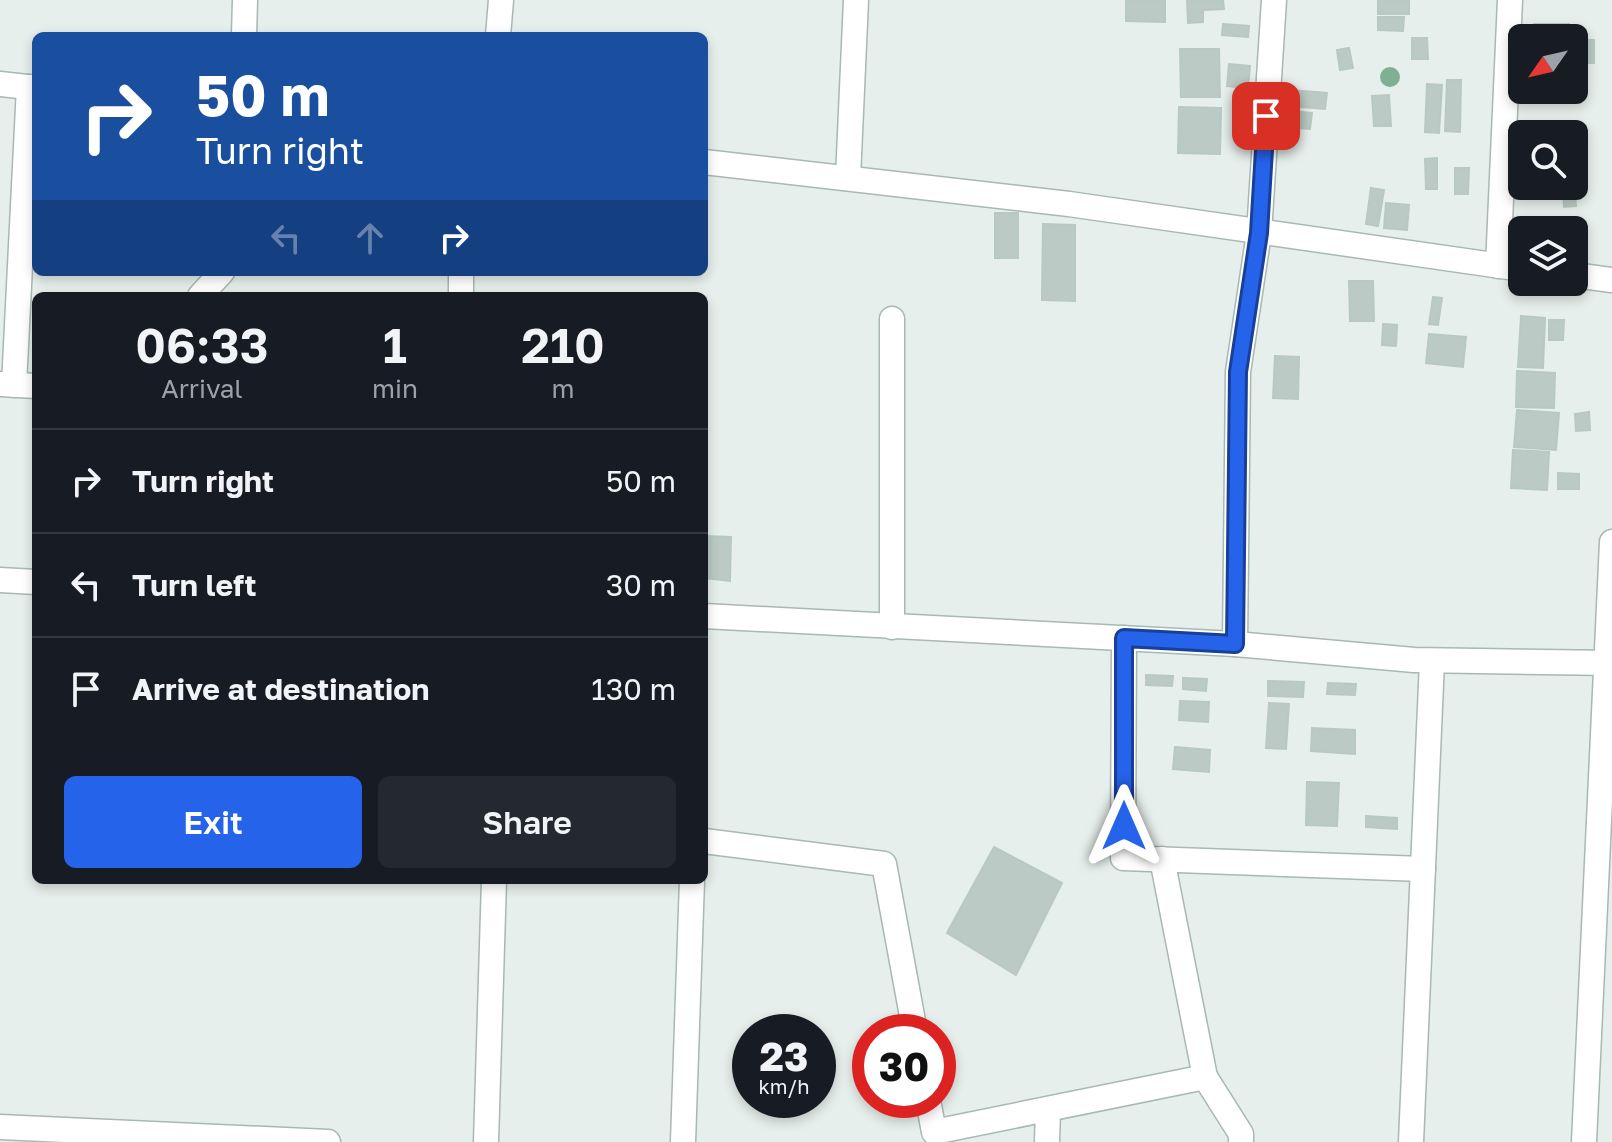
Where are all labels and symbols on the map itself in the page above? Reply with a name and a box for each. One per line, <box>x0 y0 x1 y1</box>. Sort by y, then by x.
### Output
north arrow <box>1508 24 1588 104</box>
pin <box>1232 82 1300 150</box>
position arrow <box>1082 784 1166 868</box>
speed limit sign: 30 <box>852 1014 956 1118</box>

